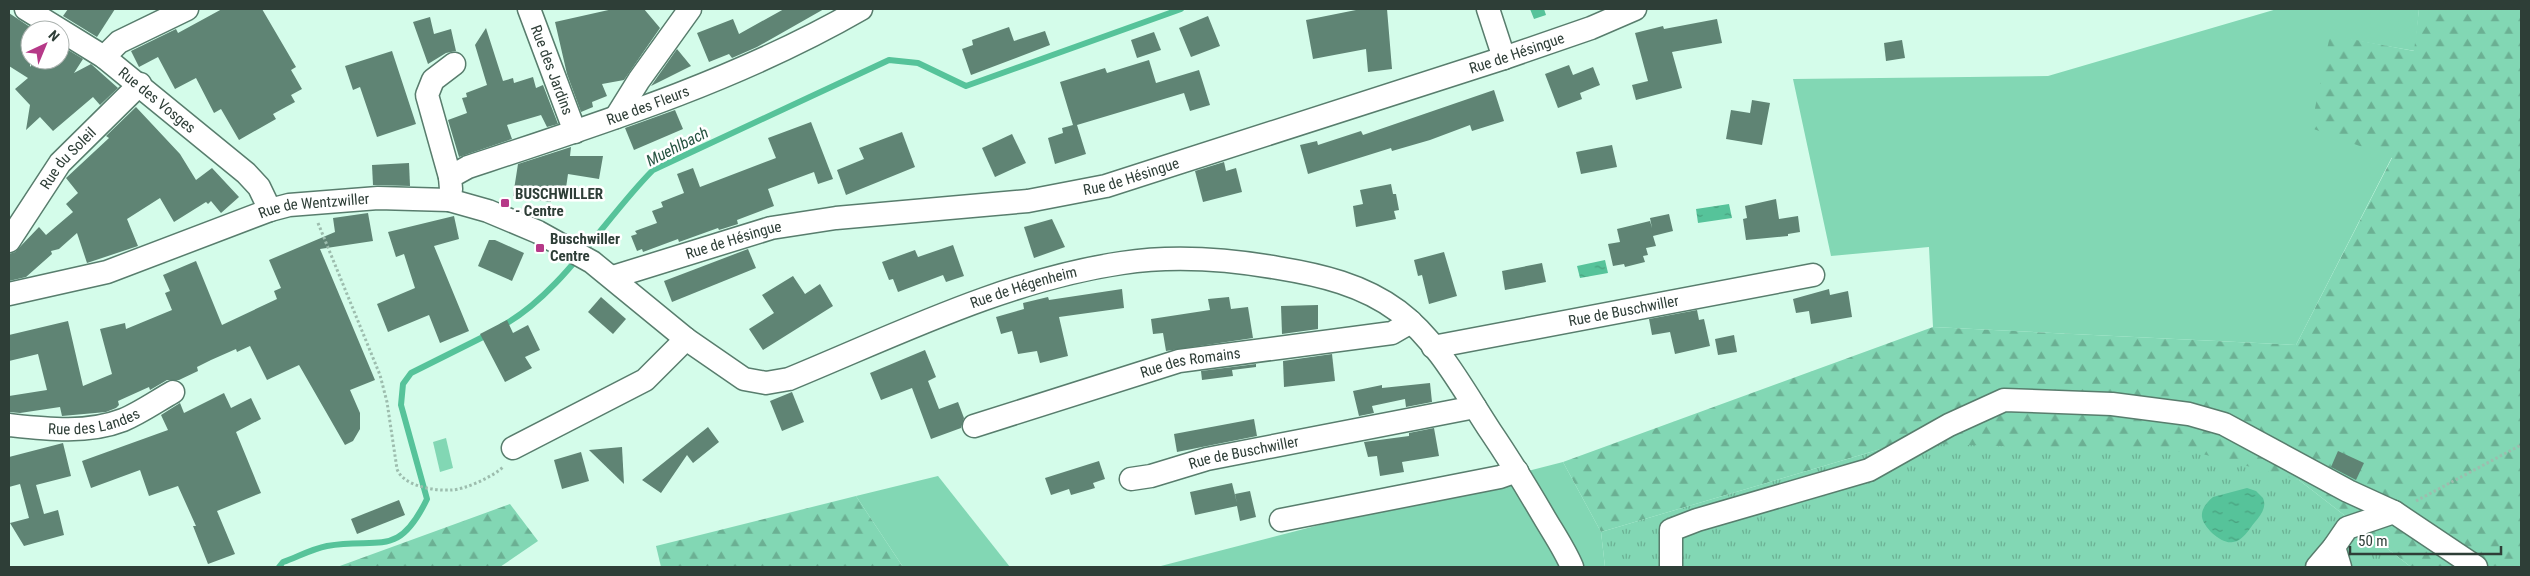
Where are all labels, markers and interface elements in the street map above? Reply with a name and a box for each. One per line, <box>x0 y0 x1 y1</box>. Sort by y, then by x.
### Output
north arrow <box>20 20 70 70</box>
street label: Rue des Jardins <box>527 23 577 117</box>
text: N <box>45 27 63 44</box>
street label: Rue de Hésingue <box>1467 29 1567 78</box>
street label: Rue des Vosges <box>115 64 199 137</box>
street label: Rue des Fleurs <box>604 82 692 129</box>
street label: Rue du Soleil <box>36 123 100 193</box>
water label: Muehlbach <box>643 123 712 170</box>
street label: Rue de Hésingue <box>1082 154 1181 199</box>
place label: BUSCHWILLER - Centre <box>515 185 603 220</box>
street label: Rue de Wentzwiller <box>256 190 370 223</box>
marker: BUSCHWILLER - Centre <box>499 197 511 209</box>
street label: Rue de Hésingue <box>683 218 782 263</box>
place label: Buschwiller Centre <box>550 230 620 265</box>
marker: Buschwiller Centre <box>534 242 546 254</box>
street label: Rue de Hégenheim <box>968 263 1079 312</box>
street label: Rue de Buschwiller <box>1567 292 1681 330</box>
street label: Rue des Romains <box>1138 344 1242 382</box>
street label: Rue des Landes <box>48 404 143 438</box>
street label: Rue de Buschwiller <box>1187 432 1301 473</box>
scale bar <box>2350 524 2501 556</box>
text: 50 m <box>2358 532 2388 550</box>

